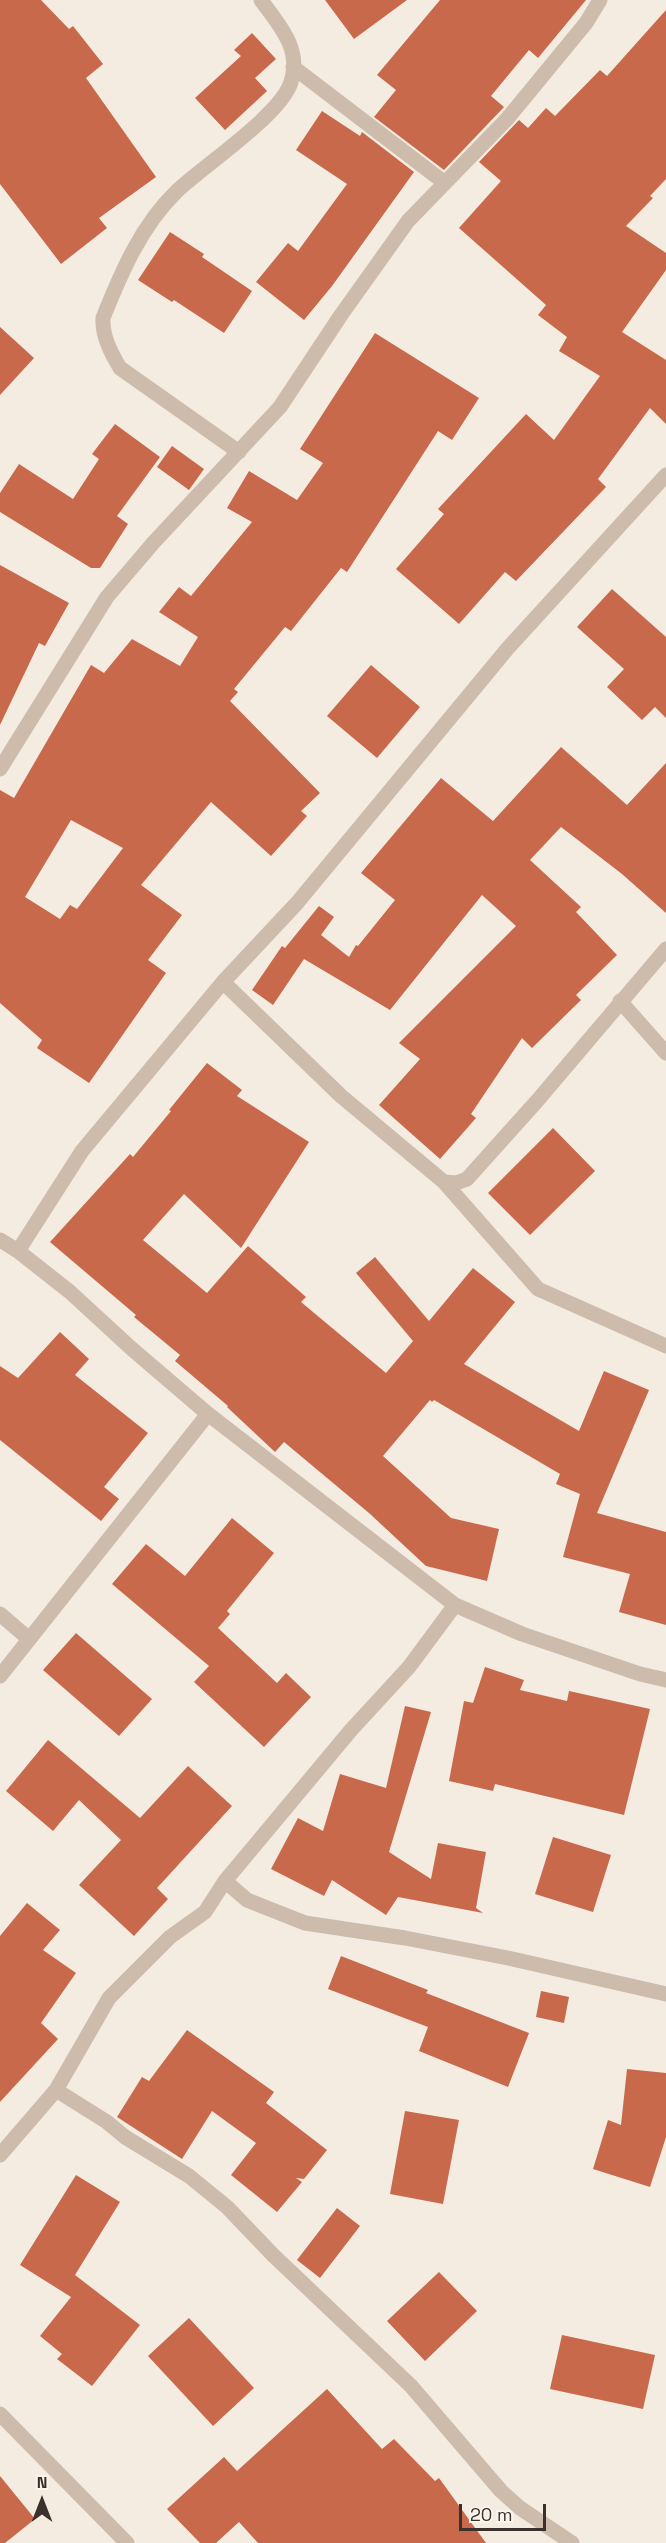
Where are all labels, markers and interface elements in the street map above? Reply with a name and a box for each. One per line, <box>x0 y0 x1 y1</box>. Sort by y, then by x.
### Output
north arrow <box>12 2471 72 2531</box>
text: N <box>37 2472 47 2493</box>
scale bar <box>462 2492 549 2530</box>
text: 20 m <box>470 2503 513 2526</box>

